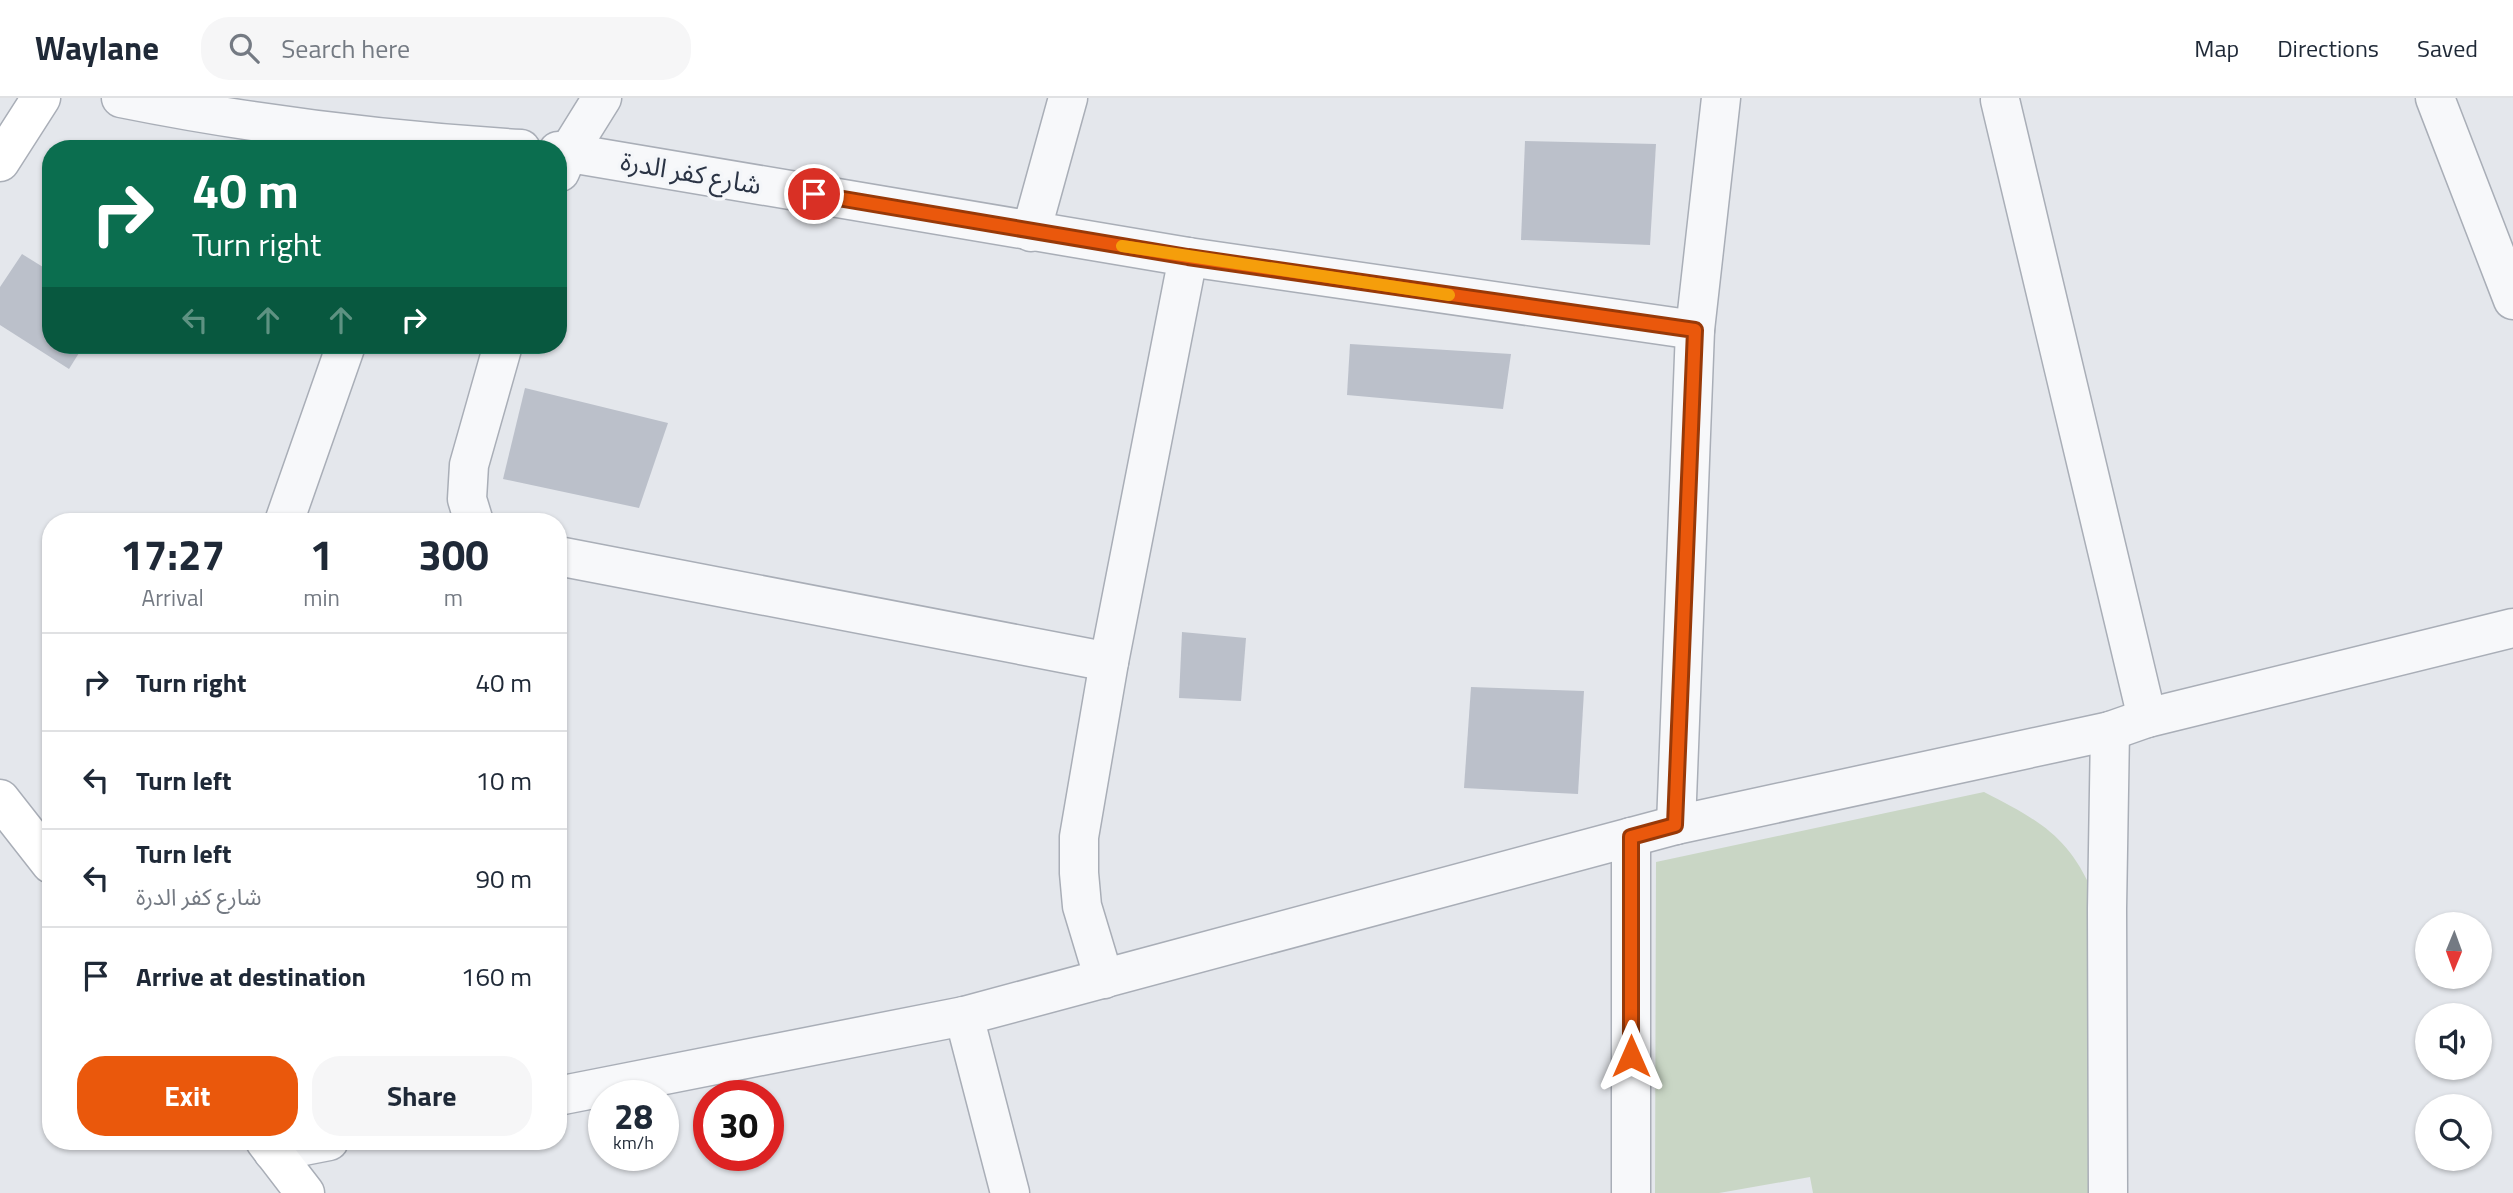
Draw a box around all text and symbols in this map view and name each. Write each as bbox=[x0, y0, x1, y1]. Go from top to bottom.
search box bbox=[201, 17, 691, 80]
text: Waylane bbox=[35, 23, 159, 73]
icon: search bbox=[225, 29, 263, 67]
text: Search here bbox=[281, 29, 410, 68]
text: Map bbox=[2194, 30, 2239, 66]
text: Directions bbox=[2277, 30, 2379, 66]
text: Saved bbox=[2417, 30, 2478, 66]
street label: شارع كفر الدرة bbox=[618, 141, 764, 204]
text: 40 m bbox=[192, 152, 299, 227]
pin bbox=[784, 164, 844, 224]
icon: right bbox=[77, 168, 168, 259]
icon: arrive bbox=[795, 175, 833, 213]
text: Turn right bbox=[192, 220, 321, 268]
icon: left bbox=[176, 301, 214, 339]
icon: ahead bbox=[249, 301, 287, 339]
icon: ahead bbox=[322, 301, 360, 339]
icon: right bbox=[395, 301, 433, 339]
text: 17:27 bbox=[120, 522, 225, 586]
text: 1 bbox=[310, 522, 333, 586]
text: 300 bbox=[418, 522, 489, 586]
text: Arrival bbox=[141, 580, 204, 615]
text: min bbox=[303, 580, 340, 615]
text: m bbox=[444, 580, 463, 615]
icon: right bbox=[77, 663, 115, 701]
text: Turn right bbox=[136, 663, 247, 702]
text: 40 m bbox=[475, 663, 532, 702]
icon: left bbox=[77, 761, 115, 799]
text: Turn left bbox=[136, 761, 231, 800]
text: 10 m bbox=[475, 761, 532, 800]
text: Turn left bbox=[136, 834, 231, 873]
icon: left bbox=[77, 859, 115, 897]
text: 90 m bbox=[475, 859, 532, 898]
text: شارع كفر الدرة bbox=[136, 879, 261, 914]
north arrow bbox=[2415, 912, 2492, 989]
map controls bbox=[2415, 912, 2492, 1171]
icon: arrive bbox=[77, 957, 115, 995]
text: Arrive at destination bbox=[136, 957, 366, 996]
text: 160 m bbox=[461, 957, 532, 996]
button: sound bbox=[2415, 1003, 2492, 1080]
position arrow bbox=[1594, 1019, 1668, 1093]
button: Exit bbox=[77, 1056, 298, 1136]
button: Share bbox=[312, 1056, 532, 1136]
speed limit sign: 30 bbox=[693, 1080, 784, 1171]
text: 28 bbox=[614, 1089, 653, 1143]
button: search bbox=[2415, 1094, 2492, 1171]
text: km/h bbox=[613, 1129, 654, 1156]

